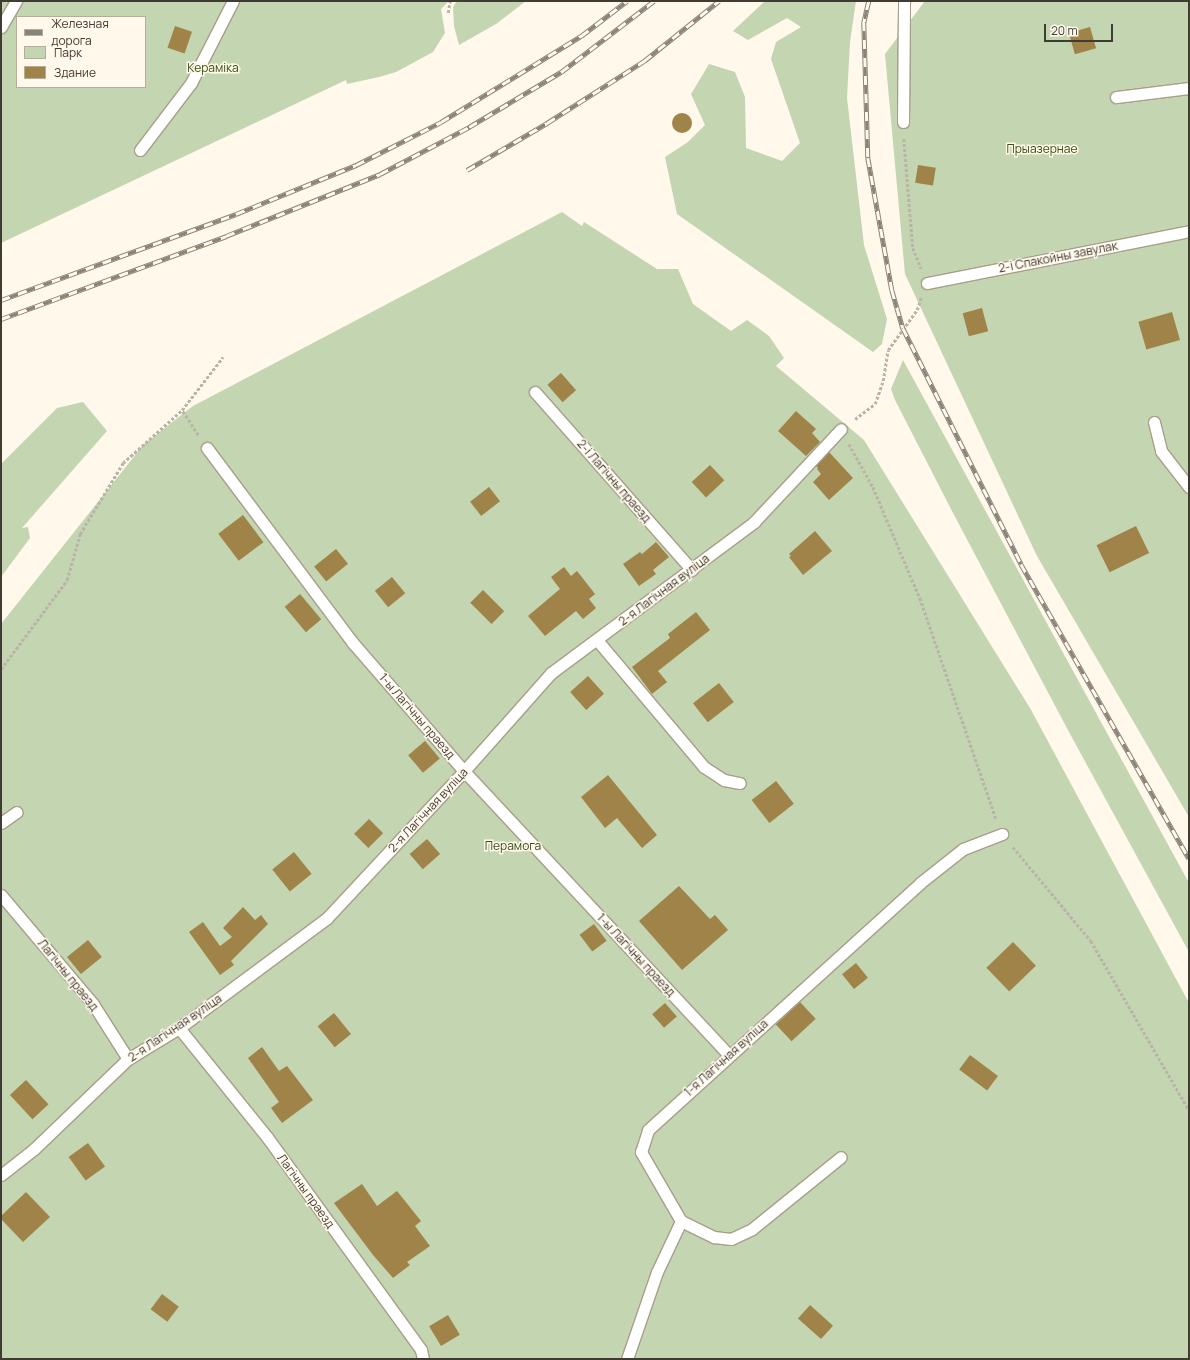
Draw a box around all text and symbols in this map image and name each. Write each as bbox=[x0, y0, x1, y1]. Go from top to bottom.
text: Железная дорога bbox=[51, 15, 109, 49]
legend bbox=[16, 16, 146, 88]
scale bar bbox=[1046, 16, 1115, 42]
text: 20 m bbox=[1051, 22, 1078, 39]
text: Парк bbox=[54, 44, 82, 61]
park label: Кераміка bbox=[187, 61, 239, 75]
text: Здание bbox=[54, 64, 96, 81]
park label: Прыазернае bbox=[1006, 142, 1078, 156]
street label: 2-і Спакойны завулак bbox=[997, 238, 1119, 276]
street label: 2-і Лагічны праезд bbox=[574, 437, 654, 525]
street label: 2-я Лагічная вуліца bbox=[616, 551, 712, 629]
street label: 1-ы Лагічны праезд bbox=[376, 670, 458, 762]
street label: 2-я Лагічная вуліца bbox=[385, 765, 471, 855]
park label: Перамога bbox=[485, 839, 541, 853]
street label: 1-ы Лагічны праезд bbox=[594, 910, 678, 1000]
street label: Лагічны праезд bbox=[35, 936, 101, 1014]
street label: 2-я Лагічная вуліца bbox=[125, 991, 225, 1065]
street label: 1-я Лагічная вуліца bbox=[681, 1017, 771, 1099]
street label: Лагічны праезд bbox=[274, 1151, 338, 1231]

